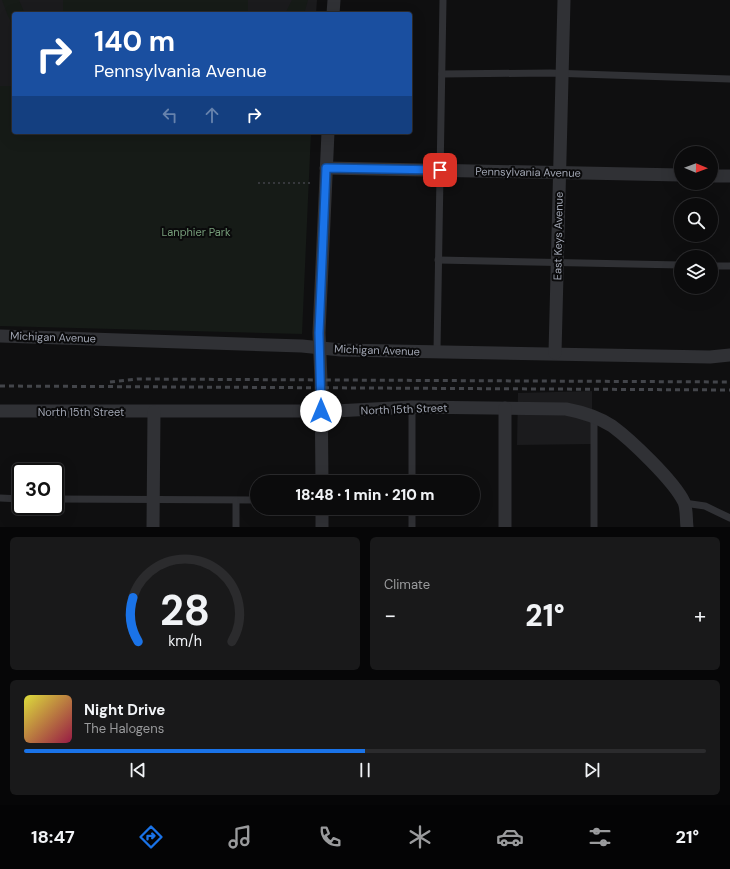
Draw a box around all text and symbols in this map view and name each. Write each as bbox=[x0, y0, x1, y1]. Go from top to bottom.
text: 140 m bbox=[94, 23, 175, 60]
icon: right bbox=[28, 28, 80, 80]
text: Pennsylvania Avenue bbox=[94, 59, 267, 83]
icon: left bbox=[159, 104, 181, 126]
icon: ahead bbox=[201, 104, 223, 126]
icon: right bbox=[243, 104, 265, 126]
north arrow bbox=[674, 146, 718, 190]
map controls bbox=[674, 146, 718, 294]
pin bbox=[423, 153, 457, 187]
icon: arrive bbox=[429, 159, 451, 181]
street label: Pennsylvania Avenue bbox=[475, 164, 581, 180]
street label: East Keys Avenue bbox=[550, 192, 566, 280]
button: search bbox=[674, 198, 718, 242]
park label: Lanphier Park bbox=[162, 225, 231, 239]
button: layers bbox=[674, 250, 718, 294]
street label: Michigan Avenue bbox=[10, 329, 96, 345]
street label: Michigan Avenue bbox=[334, 342, 420, 358]
position arrow bbox=[300, 390, 342, 432]
street label: North 15th Street bbox=[360, 400, 448, 418]
street label: North 15th Street bbox=[38, 405, 124, 419]
speed limit sign: 30 bbox=[12, 463, 64, 515]
text: 18:48 · 1 min · 210 m bbox=[295, 485, 435, 505]
text: Climate bbox=[384, 576, 430, 593]
text: 28 bbox=[160, 583, 210, 637]
text: 21° bbox=[525, 596, 565, 635]
text: − bbox=[384, 601, 396, 630]
text: + bbox=[694, 601, 706, 630]
text: km/h bbox=[168, 631, 202, 649]
text: Night Drive bbox=[84, 700, 165, 720]
text: The Halogens bbox=[84, 720, 164, 737]
icon: previous bbox=[127, 759, 149, 781]
icon: pause bbox=[354, 759, 376, 781]
icon: next bbox=[581, 759, 603, 781]
icon: directions bbox=[137, 823, 165, 851]
icon: music bbox=[226, 823, 254, 851]
icon: phone bbox=[316, 823, 344, 851]
icon: climate bbox=[406, 823, 434, 851]
icon: car bbox=[496, 823, 524, 851]
icon: filters bbox=[586, 823, 614, 851]
text: 18:47 bbox=[31, 825, 75, 849]
text: 21° bbox=[676, 825, 699, 849]

